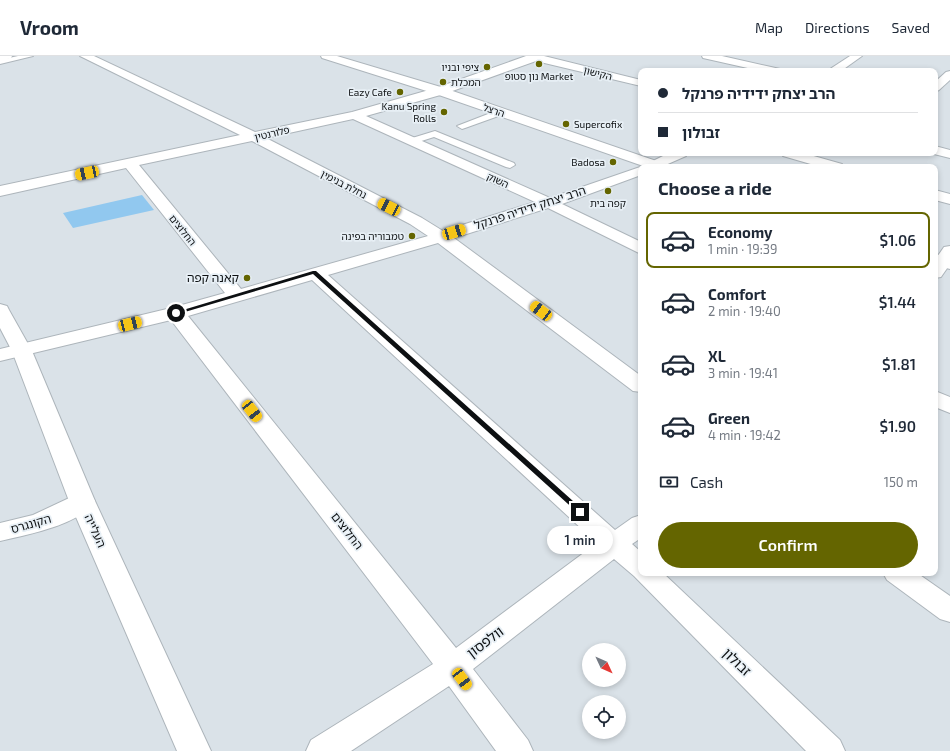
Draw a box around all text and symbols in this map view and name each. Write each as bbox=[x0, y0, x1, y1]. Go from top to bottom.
text: Vroom bbox=[20, 16, 79, 39]
text: Map bbox=[755, 19, 783, 36]
text: Directions bbox=[805, 19, 870, 36]
text: Saved bbox=[892, 19, 930, 36]
marker: נון סטופ Market bbox=[534, 59, 544, 69]
place label: ציפי ובניו bbox=[441, 61, 479, 73]
marker: ציפי ובניו bbox=[482, 62, 492, 72]
street label: הקישון bbox=[582, 64, 614, 82]
place label: נון סטופ Market bbox=[505, 70, 573, 82]
place label: המכלת bbox=[451, 76, 481, 88]
marker: המכלת bbox=[438, 77, 448, 87]
text: הרב יצחק ידידיה פרנקל bbox=[682, 84, 835, 102]
place label: Eazy Cafe bbox=[348, 86, 392, 98]
marker: Eazy Cafe bbox=[395, 87, 405, 97]
place label: Kanu Spring Rolls bbox=[382, 100, 436, 124]
street label: הרצל bbox=[482, 101, 506, 119]
marker: Kanu Spring Rolls bbox=[439, 107, 449, 117]
place label: Supercofix bbox=[574, 118, 623, 130]
marker: Supercofix bbox=[561, 119, 571, 129]
street label: פלורנטין bbox=[253, 123, 291, 143]
text: זבולון bbox=[682, 123, 720, 141]
place label: Badosa bbox=[571, 156, 605, 168]
marker: Badosa bbox=[608, 157, 618, 167]
car bbox=[74, 165, 100, 181]
street label: נחלת בנימין bbox=[319, 167, 369, 201]
street label: השוק bbox=[485, 170, 511, 190]
text: Choose a ride bbox=[658, 177, 772, 199]
street label: הרב יצחק ידידיה פרנקל bbox=[472, 182, 587, 232]
marker: קפה בית bbox=[603, 186, 613, 196]
car bbox=[376, 196, 402, 218]
place label: קפה בית bbox=[590, 197, 626, 209]
street label: החלוצים bbox=[167, 212, 199, 248]
icon: car bbox=[660, 222, 696, 258]
car bbox=[441, 223, 467, 241]
text: Economy bbox=[708, 223, 773, 241]
place label: טמבוריה בפינה bbox=[342, 230, 404, 242]
marker: טמבוריה בפינה bbox=[407, 231, 417, 241]
text: $1.06 bbox=[880, 231, 916, 249]
text: 1 min · 19:39 bbox=[708, 241, 777, 257]
place label: קאנה קפה bbox=[187, 270, 239, 284]
marker: קאנה קפה bbox=[242, 273, 252, 283]
icon: car bbox=[660, 284, 696, 320]
text: Comfort bbox=[708, 285, 766, 303]
text: $1.44 bbox=[879, 293, 916, 311]
car bbox=[528, 299, 554, 323]
text: 2 min · 19:40 bbox=[708, 303, 781, 319]
route start bbox=[167, 304, 185, 322]
car bbox=[117, 315, 143, 333]
icon: car bbox=[660, 346, 696, 382]
text: XL bbox=[708, 347, 726, 365]
text: $1.81 bbox=[882, 355, 916, 373]
text: 3 min · 19:41 bbox=[708, 365, 778, 381]
car bbox=[240, 398, 264, 424]
icon: car bbox=[660, 408, 696, 444]
text: Green bbox=[708, 409, 750, 427]
text: $1.90 bbox=[880, 417, 916, 435]
text: 4 min · 19:42 bbox=[708, 427, 781, 443]
icon: cash bbox=[658, 471, 680, 493]
text: Cash bbox=[690, 473, 723, 491]
text: 150 m bbox=[884, 474, 918, 490]
route end bbox=[571, 503, 589, 521]
street label: החלוצים bbox=[329, 509, 367, 552]
street label: הקונגרס bbox=[9, 511, 53, 535]
street label: העלייה bbox=[82, 512, 109, 550]
button: Confirm bbox=[658, 522, 918, 568]
callout: 1 min bbox=[547, 526, 613, 554]
text: 1 min bbox=[565, 532, 595, 548]
street label: וולפסון bbox=[463, 622, 506, 661]
north arrow bbox=[582, 643, 626, 687]
map controls bbox=[582, 643, 626, 739]
street label: זבולון bbox=[720, 644, 755, 679]
car bbox=[450, 666, 474, 692]
button: locate bbox=[582, 695, 626, 739]

